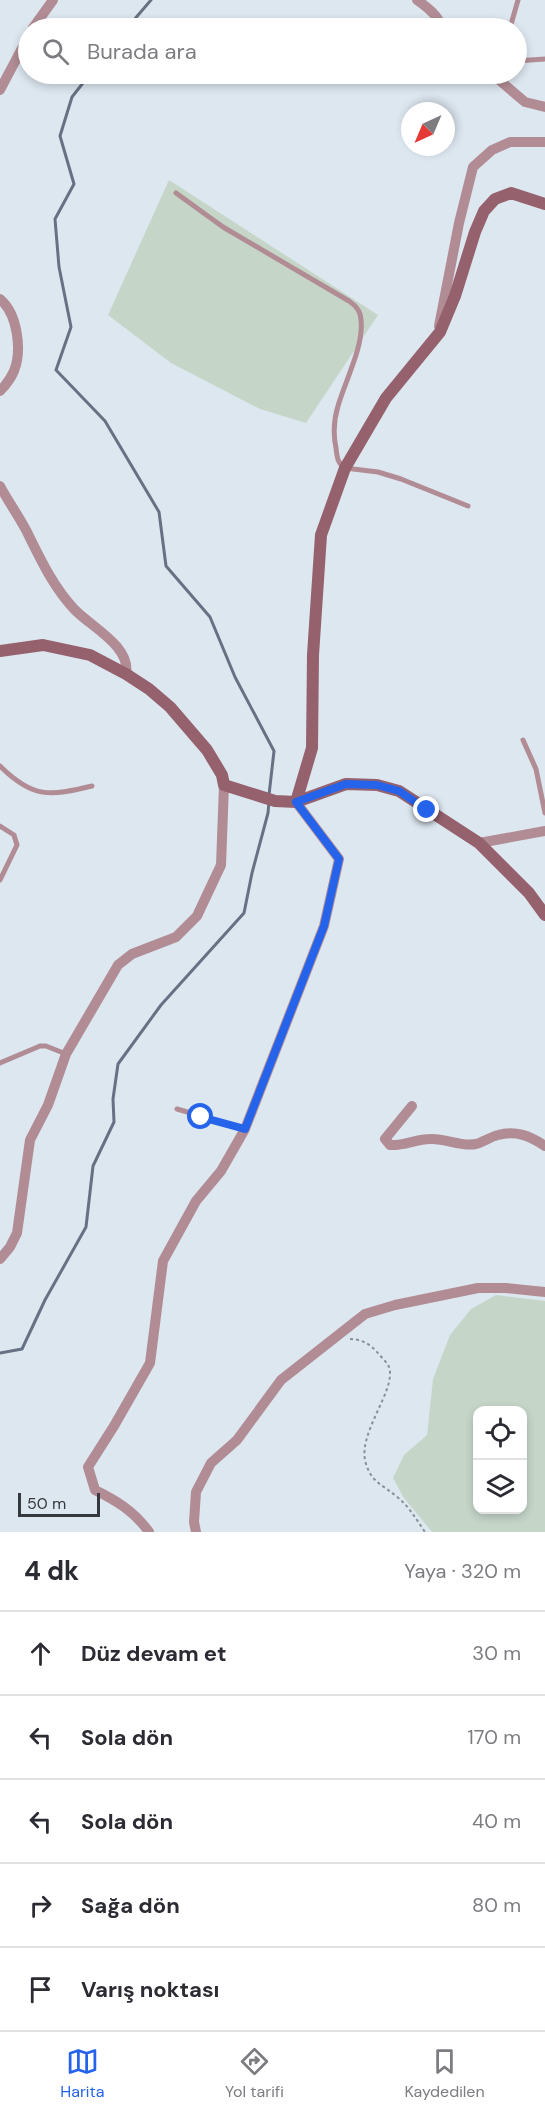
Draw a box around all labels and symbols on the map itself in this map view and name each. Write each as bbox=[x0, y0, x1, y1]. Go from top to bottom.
north arrow bbox=[401, 102, 455, 156]
route end bbox=[413, 796, 439, 822]
route start bbox=[187, 1103, 213, 1129]
scale bar bbox=[18, 1490, 100, 1518]

